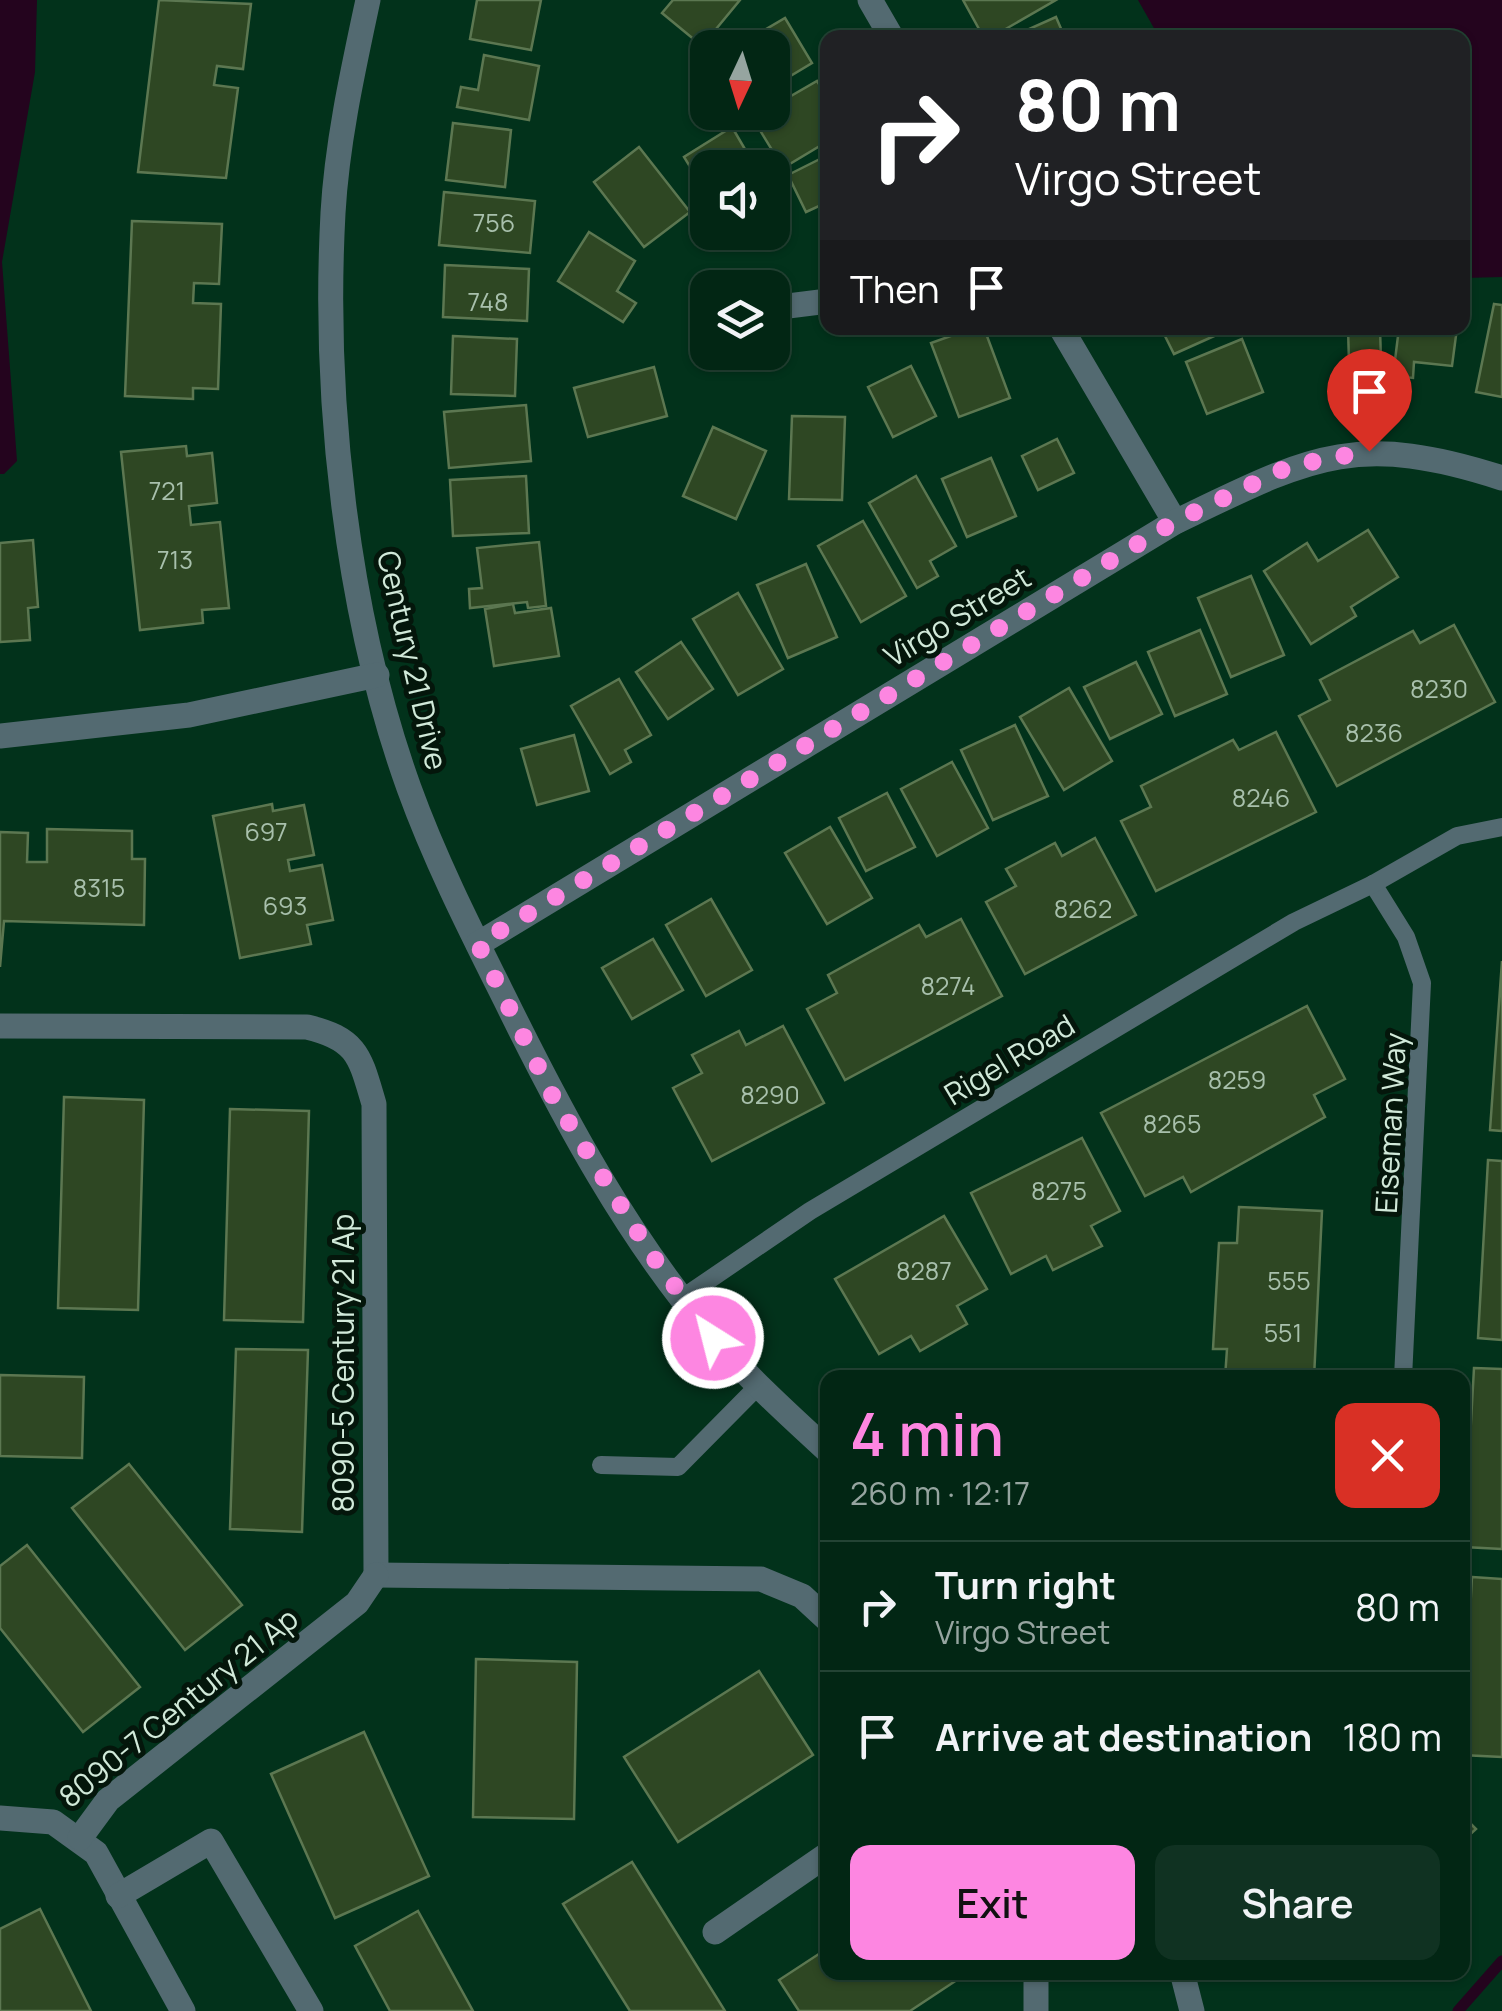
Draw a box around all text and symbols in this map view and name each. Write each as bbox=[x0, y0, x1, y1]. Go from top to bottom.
north arrow bbox=[690, 30, 790, 130]
map controls bbox=[690, 30, 790, 370]
text: 80 m bbox=[1015, 56, 1181, 152]
icon: right bbox=[850, 70, 980, 200]
text: Virgo Street bbox=[1015, 147, 1262, 209]
button: sound bbox=[690, 150, 790, 250]
house number: 756 bbox=[473, 205, 515, 240]
icon: arrive bbox=[959, 260, 1014, 315]
text: Then bbox=[850, 262, 939, 314]
button: layers bbox=[690, 270, 790, 370]
house number: 748 bbox=[468, 284, 508, 319]
pin bbox=[1327, 349, 1412, 452]
icon: arrive bbox=[1342, 364, 1397, 419]
house number: 721 bbox=[149, 473, 185, 508]
house number: 713 bbox=[157, 542, 193, 577]
street label: Century 21 Drive bbox=[368, 546, 458, 774]
street label: Virgo Street bbox=[876, 556, 1038, 676]
house number: 8230 bbox=[1410, 671, 1468, 706]
house number: 8236 bbox=[1345, 715, 1403, 750]
house number: 8246 bbox=[1232, 780, 1290, 815]
house number: 697 bbox=[245, 814, 288, 849]
house number: 8315 bbox=[73, 870, 125, 905]
house number: 693 bbox=[263, 888, 307, 923]
house number: 8262 bbox=[1054, 891, 1112, 926]
house number: 8274 bbox=[920, 968, 976, 1003]
street label: Rigel Road bbox=[936, 1004, 1082, 1114]
street label: Eiseman Way bbox=[1365, 1031, 1415, 1215]
house number: 8259 bbox=[1208, 1062, 1266, 1097]
house number: 8290 bbox=[740, 1077, 800, 1112]
house number: 8265 bbox=[1143, 1106, 1201, 1141]
house number: 8275 bbox=[1031, 1173, 1087, 1208]
street label: 8090-5 Century 21 Ap bbox=[322, 1214, 363, 1512]
house number: 8287 bbox=[896, 1253, 952, 1288]
house number: 555 bbox=[1267, 1263, 1311, 1298]
position arrow bbox=[661, 1286, 765, 1390]
house number: 551 bbox=[1264, 1315, 1302, 1350]
text: 4 min bbox=[850, 1392, 1004, 1474]
button: close bbox=[1335, 1403, 1440, 1508]
text: 260 m · 12:17 bbox=[850, 1471, 1030, 1515]
text: Turn right bbox=[935, 1558, 1116, 1610]
icon: right bbox=[850, 1579, 905, 1634]
text: 80 m bbox=[1355, 1580, 1440, 1632]
street label: 8090-7 Century 21 Ap bbox=[50, 1598, 306, 1816]
text: Virgo Street bbox=[935, 1610, 1110, 1654]
icon: arrive bbox=[850, 1709, 905, 1764]
text: Arrive at destination bbox=[935, 1710, 1312, 1762]
text: 180 m bbox=[1342, 1710, 1442, 1762]
button: Exit bbox=[850, 1845, 1135, 1960]
button: Share bbox=[1155, 1845, 1440, 1960]

